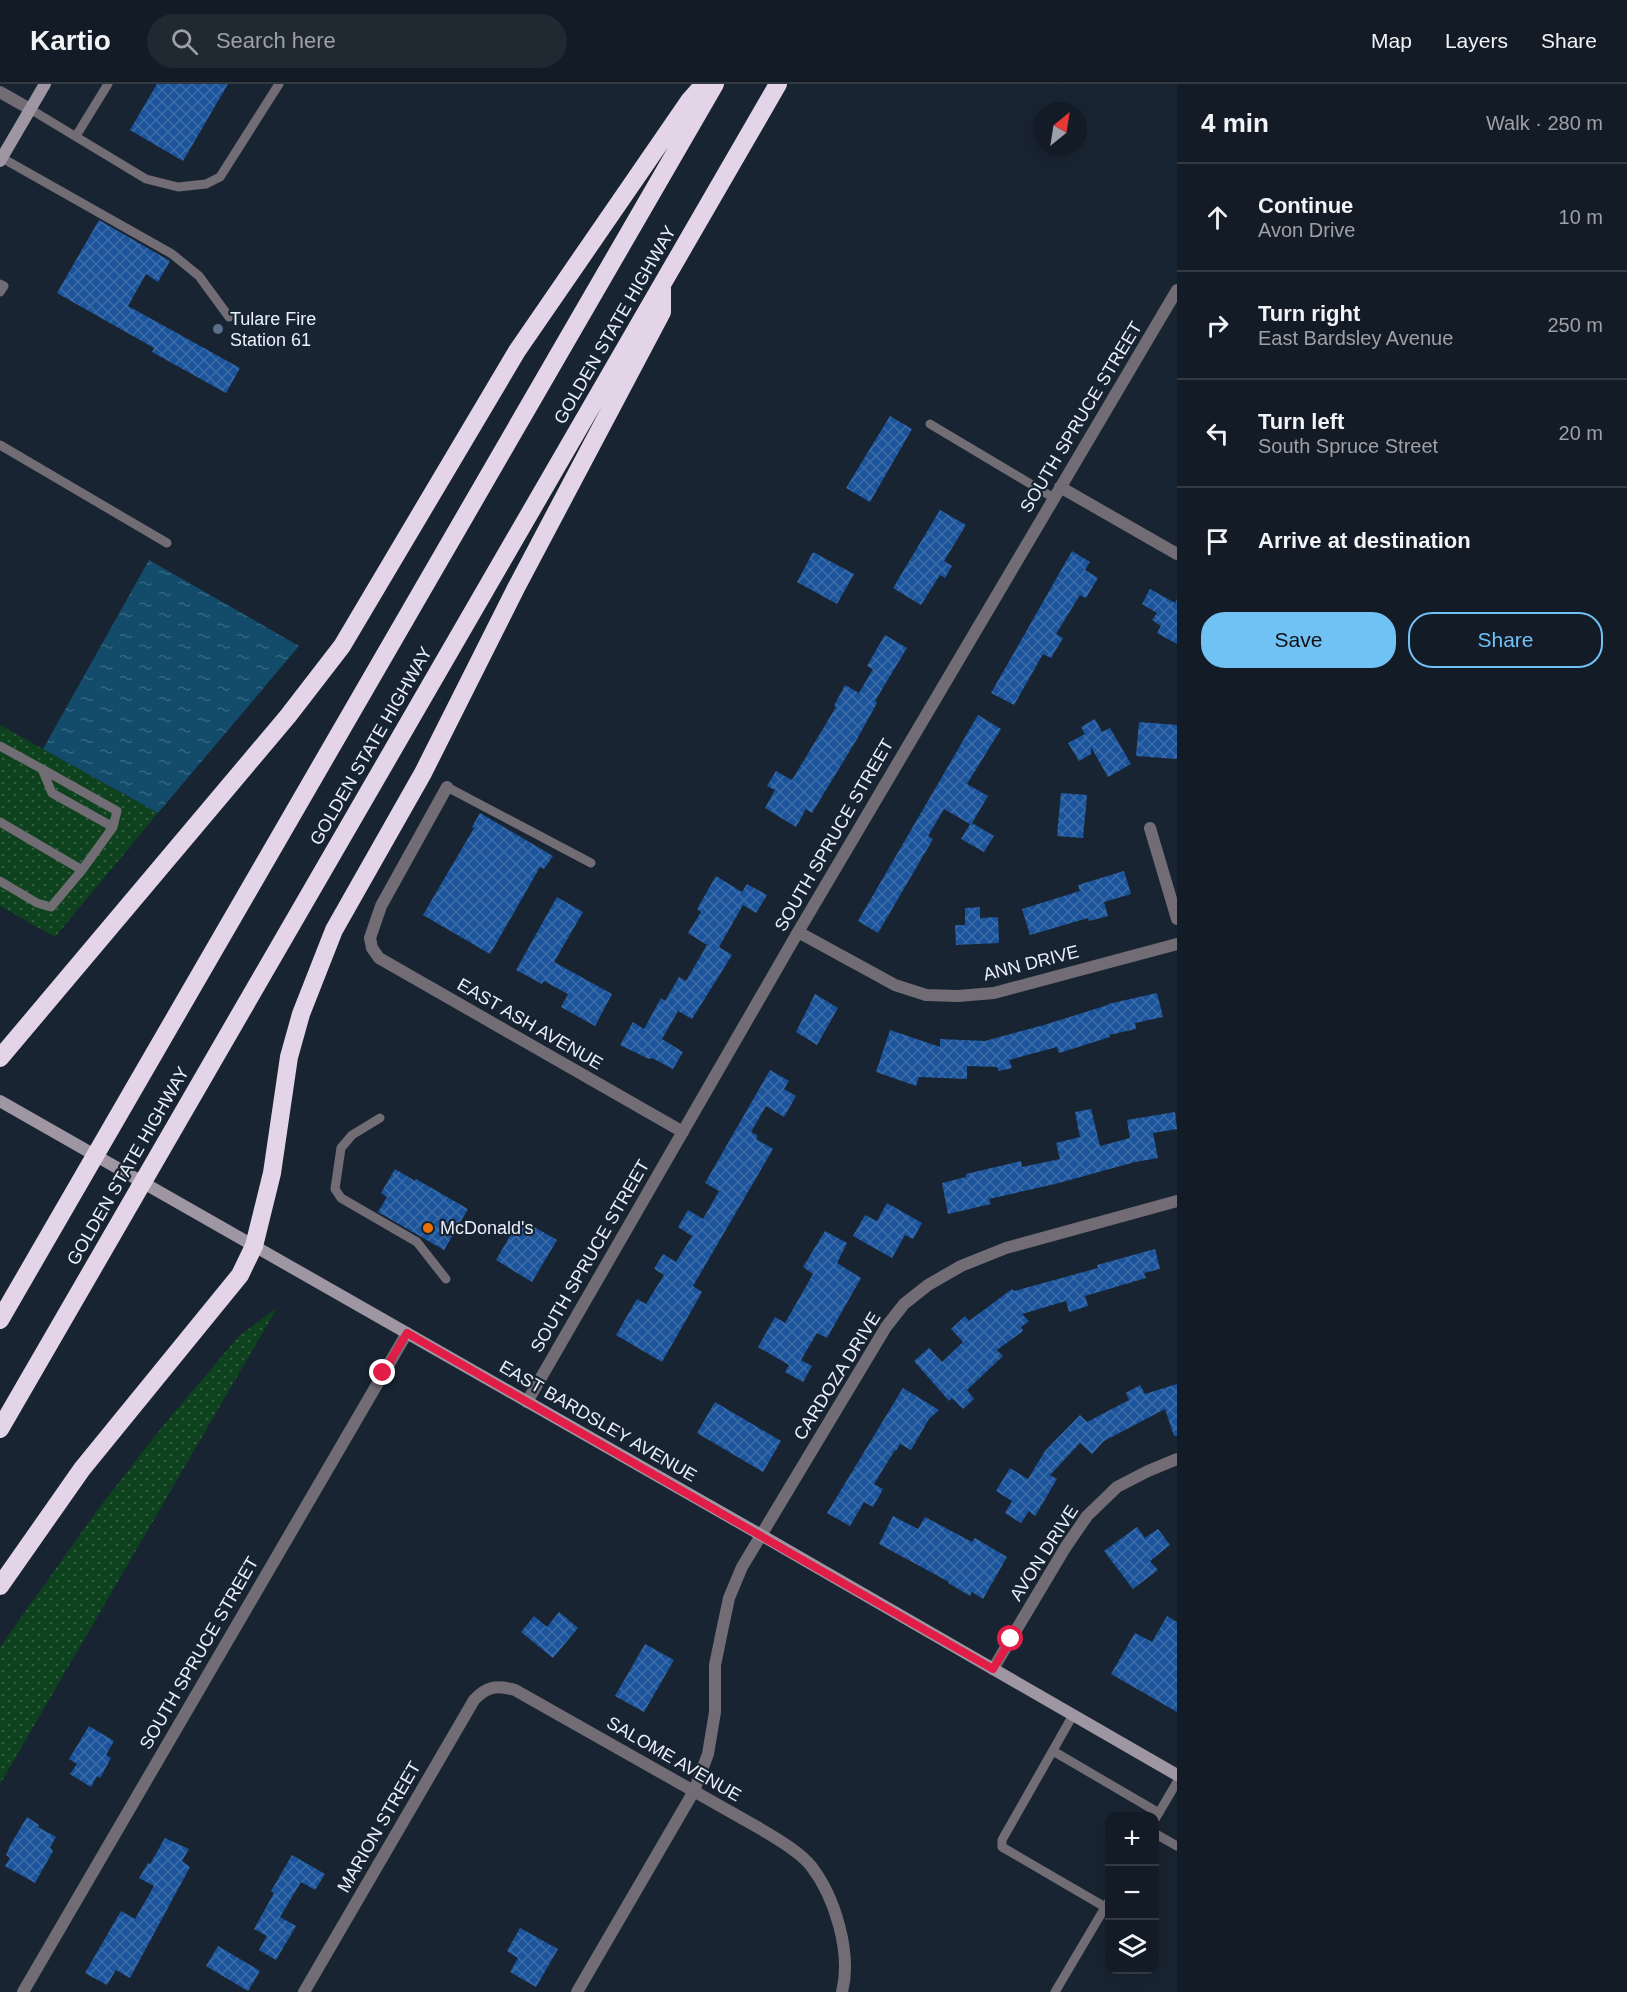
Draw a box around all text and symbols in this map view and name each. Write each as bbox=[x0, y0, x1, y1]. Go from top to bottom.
search box bbox=[147, 14, 567, 68]
text: Kartio bbox=[30, 25, 111, 56]
icon: search bbox=[168, 25, 201, 58]
text: Search here bbox=[216, 28, 336, 53]
text: Map bbox=[1371, 29, 1412, 52]
text: Layers bbox=[1445, 29, 1508, 52]
text: Share bbox=[1541, 29, 1597, 52]
north arrow bbox=[1033, 102, 1087, 156]
text: 4 min bbox=[1201, 108, 1269, 138]
text: Walk · 280 m bbox=[1486, 112, 1603, 134]
text: Continue bbox=[1258, 193, 1353, 218]
icon: ahead bbox=[1201, 201, 1234, 234]
text: 10 m bbox=[1559, 206, 1603, 228]
text: Avon Drive bbox=[1258, 219, 1355, 241]
street label: GOLDEN STATE HIGHWAY bbox=[550, 222, 680, 428]
text: Turn right bbox=[1258, 301, 1360, 326]
place label: Tulare Fire Station 61 bbox=[230, 309, 316, 350]
icon: right bbox=[1201, 309, 1234, 342]
text: 250 m bbox=[1547, 314, 1603, 336]
street label: SOUTH SPRUCE STREET bbox=[1016, 318, 1146, 516]
marker: Tulare Fire Station 61 bbox=[211, 322, 225, 336]
text: East Bardsley Avenue bbox=[1258, 327, 1453, 349]
text: Turn left bbox=[1258, 409, 1344, 434]
icon: left bbox=[1201, 417, 1234, 450]
text: 20 m bbox=[1559, 422, 1603, 444]
text: South Spruce Street bbox=[1258, 435, 1438, 457]
icon: arrive bbox=[1201, 525, 1234, 558]
text: Arrive at destination bbox=[1258, 528, 1471, 553]
button: Save bbox=[1201, 612, 1396, 668]
button: Share bbox=[1408, 612, 1603, 668]
street label: GOLDEN STATE HIGHWAY bbox=[306, 643, 436, 849]
street label: SOUTH SPRUCE STREET bbox=[771, 735, 897, 935]
street label: ANN DRIVE bbox=[981, 941, 1081, 985]
street label: EAST ASH AVENUE bbox=[454, 974, 606, 1074]
street label: GOLDEN STATE HIGHWAY bbox=[63, 1063, 193, 1269]
street label: SOUTH SPRUCE STREET bbox=[527, 1156, 653, 1356]
place label: McDonald's bbox=[440, 1218, 533, 1238]
marker: McDonald's bbox=[421, 1221, 435, 1235]
street label: CARDOZA DRIVE bbox=[790, 1308, 884, 1444]
street label: EAST BARDSLEY AVENUE bbox=[496, 1356, 700, 1486]
route end bbox=[369, 1359, 395, 1385]
street label: AVON DRIVE bbox=[1006, 1502, 1082, 1604]
street label: SOUTH SPRUCE STREET bbox=[136, 1553, 262, 1753]
route start bbox=[997, 1625, 1023, 1651]
street label: SALOME AVENUE bbox=[603, 1712, 745, 1806]
street label: MARION STREET bbox=[333, 1758, 425, 1896]
map controls bbox=[1105, 1812, 1159, 1974]
button: + bbox=[1105, 1812, 1159, 1866]
button: − bbox=[1105, 1866, 1159, 1920]
button: layers bbox=[1105, 1920, 1159, 1974]

